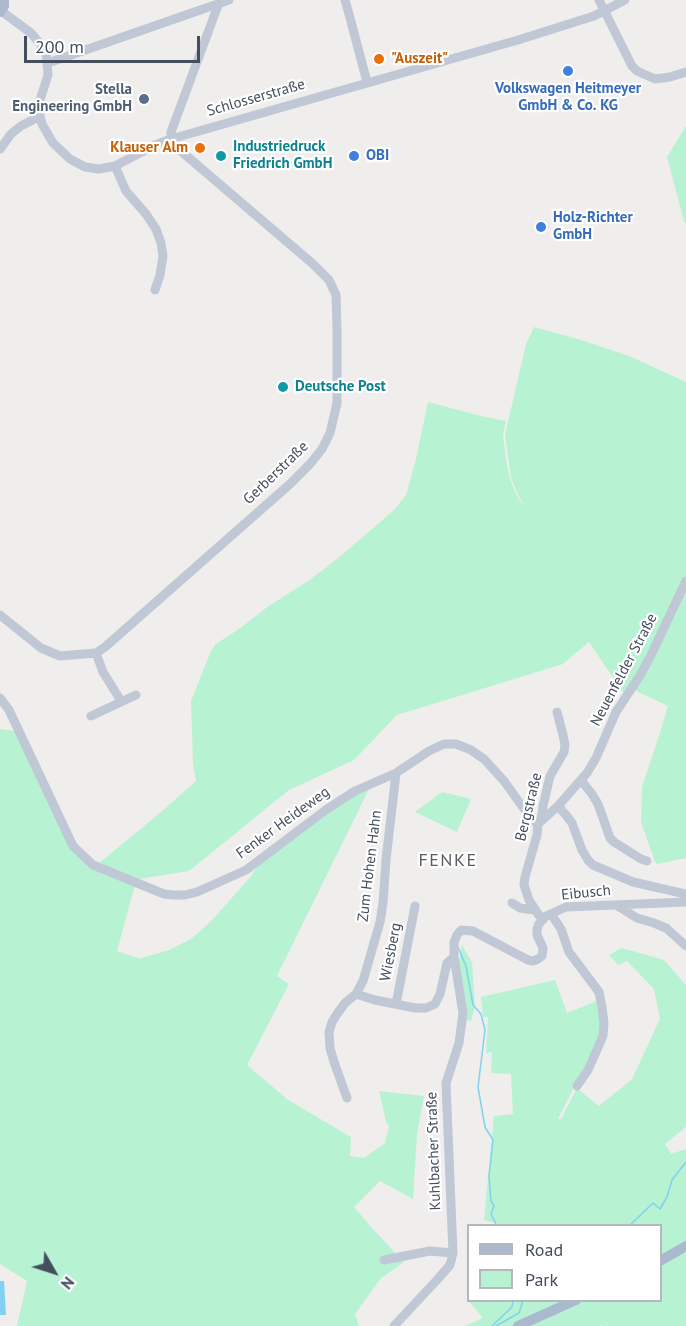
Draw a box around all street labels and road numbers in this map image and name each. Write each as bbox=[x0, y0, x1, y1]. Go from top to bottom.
street label: Schlosserstraße bbox=[205, 75, 307, 121]
street label: Gerberstraße bbox=[240, 438, 312, 508]
street label: Neuenfelder Straße bbox=[587, 611, 661, 729]
street label: Bergstraße bbox=[512, 771, 546, 843]
street label: Fenker Heideweg bbox=[233, 783, 333, 863]
street label: Zum Hohen Hahn bbox=[354, 809, 386, 923]
street label: Eibusch bbox=[560, 881, 612, 905]
street label: Wiesberg bbox=[377, 921, 405, 983]
street label: Kuhlbacher Straße bbox=[423, 1091, 445, 1211]

